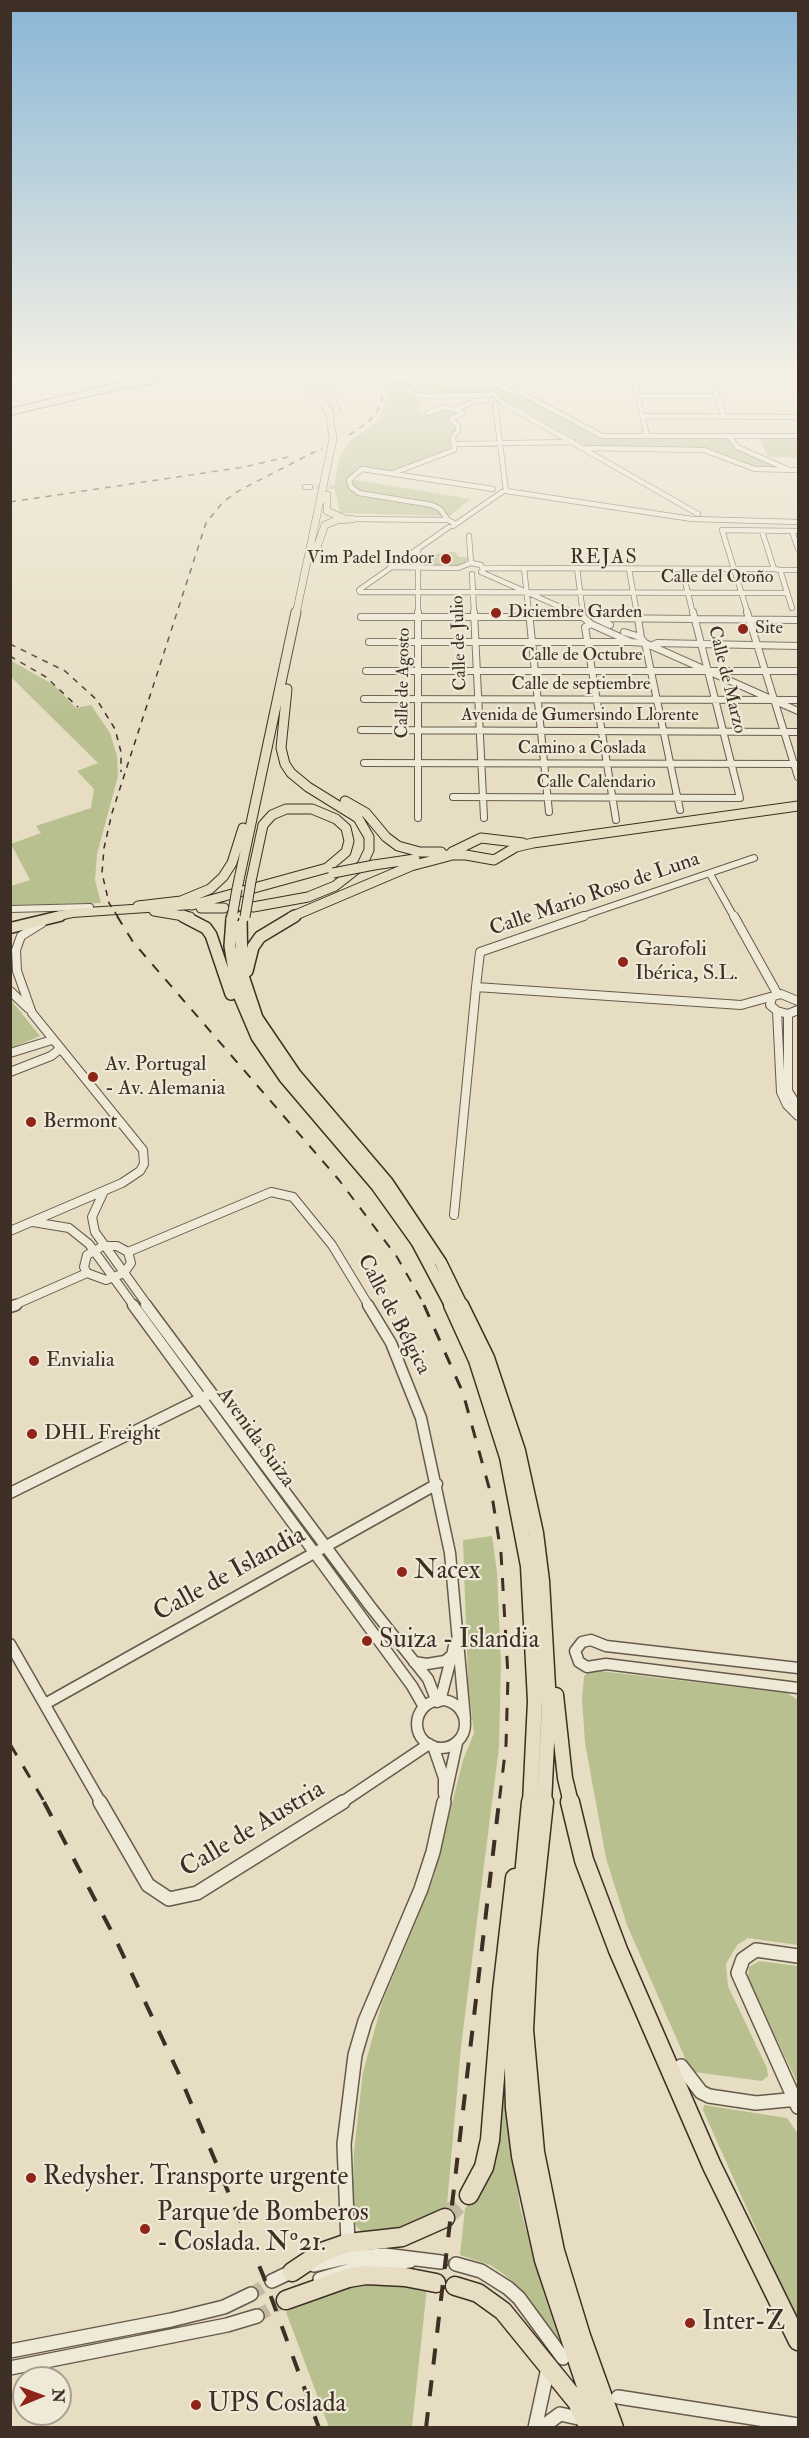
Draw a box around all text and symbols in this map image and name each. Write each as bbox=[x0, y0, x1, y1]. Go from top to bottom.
district label: REJAS bbox=[570, 547, 638, 571]
place label: Vim Padel Indoor bbox=[307, 548, 434, 570]
marker: Vim Padel Indoor bbox=[439, 552, 453, 566]
street label: Calle del Otoño bbox=[661, 567, 773, 589]
street label: Calle de Julio bbox=[448, 595, 472, 691]
place label: Diciembre Garden bbox=[508, 602, 642, 624]
marker: Diciembre Garden bbox=[489, 606, 503, 620]
place label: Site bbox=[755, 618, 783, 640]
marker: Site bbox=[736, 622, 750, 636]
street label: Calle de Marzo bbox=[702, 624, 750, 736]
street label: Calle de Agosto bbox=[392, 627, 416, 739]
street label: Calle de Octubre bbox=[521, 645, 643, 667]
street label: Calle de septiembre bbox=[512, 674, 650, 696]
street label: Avenida de Gumersindo Llorente bbox=[461, 705, 699, 727]
street label: Camino a Coslada bbox=[518, 738, 646, 760]
street label: Calle Calendario bbox=[536, 772, 656, 794]
street label: Calle Mario Roso de Luna bbox=[487, 847, 703, 943]
place label: Garofoli Ibérica, S.L. bbox=[635, 937, 738, 987]
marker: Garofoli Ibérica, S.L. bbox=[616, 955, 630, 969]
place label: Av. Portugal - Av. Alemania bbox=[105, 1052, 225, 1102]
marker: Av. Portugal - Av. Alemania bbox=[86, 1070, 100, 1084]
place label: Bermont bbox=[43, 1109, 117, 1135]
marker: Bermont bbox=[24, 1115, 38, 1129]
street label: Calle de Bélgica bbox=[351, 1251, 435, 1379]
place label: Envialia bbox=[46, 1348, 115, 1374]
marker: Envialia bbox=[27, 1354, 41, 1368]
street label: Avenida Suiza bbox=[210, 1383, 300, 1493]
place label: DHL Freight bbox=[44, 1421, 161, 1447]
marker: DHL Freight bbox=[25, 1427, 39, 1441]
street label: Calle de Islandia bbox=[149, 1520, 311, 1630]
place label: Nacex bbox=[414, 1556, 480, 1588]
marker: Nacex bbox=[395, 1565, 409, 1579]
place label: Suiza - Islandia bbox=[379, 1625, 539, 1657]
marker: Suiza - Islandia bbox=[360, 1634, 374, 1648]
street label: Calle de Austria bbox=[175, 1775, 331, 1885]
place label: Redysher. Transporte urgente bbox=[43, 2162, 348, 2194]
marker: Redysher. Transporte urgente bbox=[24, 2171, 38, 2185]
place label: Parque de Bomberos - Coslada. Nº21. bbox=[157, 2198, 369, 2260]
marker: Parque de Bomberos - Coslada. Nº21. bbox=[138, 2222, 152, 2236]
place label: Inter-Z bbox=[702, 2307, 785, 2339]
marker: Inter-Z bbox=[683, 2316, 697, 2330]
north arrow bbox=[12, 2366, 72, 2426]
text: N bbox=[48, 2388, 68, 2403]
place label: UPS Coslada bbox=[208, 2389, 346, 2421]
marker: UPS Coslada bbox=[189, 2398, 203, 2412]

